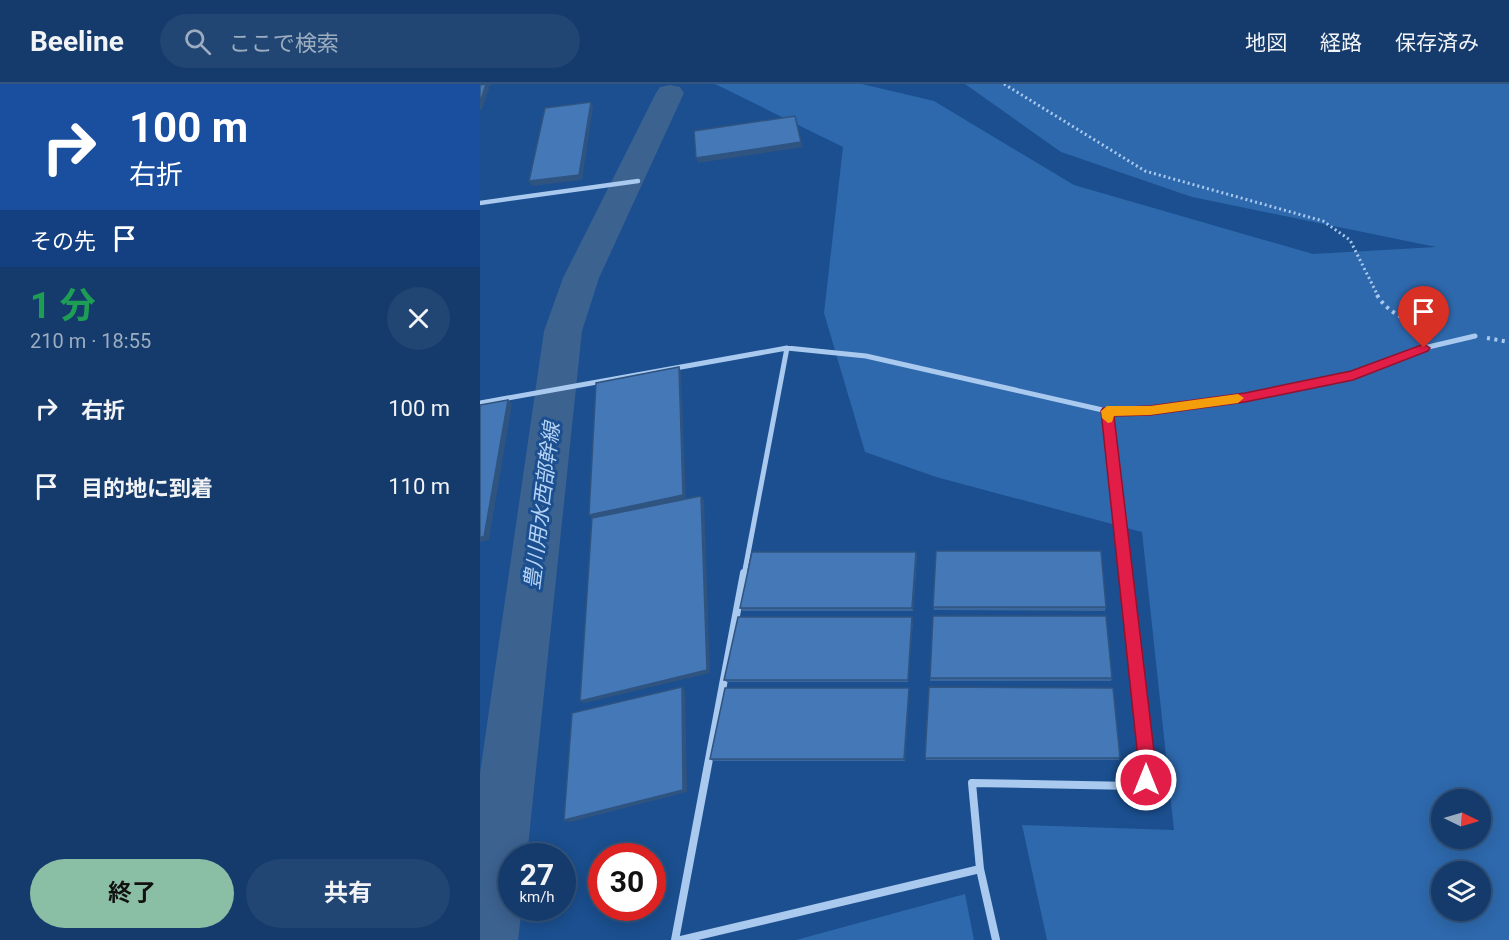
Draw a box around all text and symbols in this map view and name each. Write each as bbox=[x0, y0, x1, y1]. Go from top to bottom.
search box bbox=[160, 14, 580, 68]
text: Beeline bbox=[30, 25, 124, 58]
icon: search bbox=[181, 25, 214, 58]
text: ここで検索 bbox=[229, 31, 339, 56]
text: 地図 bbox=[1245, 31, 1287, 55]
text: 経路 bbox=[1320, 31, 1362, 55]
text: 保存済み bbox=[1395, 31, 1479, 55]
text: 100 m bbox=[129, 103, 248, 152]
icon: right bbox=[30, 108, 108, 186]
text: 右折 bbox=[129, 159, 183, 191]
icon: arrive bbox=[108, 222, 141, 255]
text: その先 bbox=[30, 229, 96, 254]
text: 1 分 bbox=[30, 285, 96, 327]
pin bbox=[1398, 286, 1449, 348]
button: close bbox=[387, 287, 450, 350]
icon: arrive bbox=[1407, 295, 1440, 328]
text: 210 m · 18:55 bbox=[30, 329, 151, 353]
icon: right bbox=[30, 392, 63, 425]
text: 100 m bbox=[388, 396, 450, 421]
text: 右折 bbox=[81, 398, 125, 423]
water label: 豊川用水西部幹線 bbox=[520, 418, 565, 591]
icon: arrive bbox=[30, 470, 63, 503]
text: 110 m bbox=[388, 474, 450, 499]
text: 目的地に到着 bbox=[81, 476, 213, 501]
position arrow bbox=[1114, 748, 1178, 812]
north arrow bbox=[1431, 789, 1491, 849]
map controls bbox=[1431, 789, 1491, 921]
speed limit sign: 30 bbox=[588, 843, 666, 921]
text: 27 bbox=[520, 857, 554, 892]
button: 終了 bbox=[30, 859, 234, 928]
button: 共有 bbox=[246, 859, 450, 928]
button: layers bbox=[1431, 861, 1491, 921]
text: km/h bbox=[519, 888, 555, 906]

